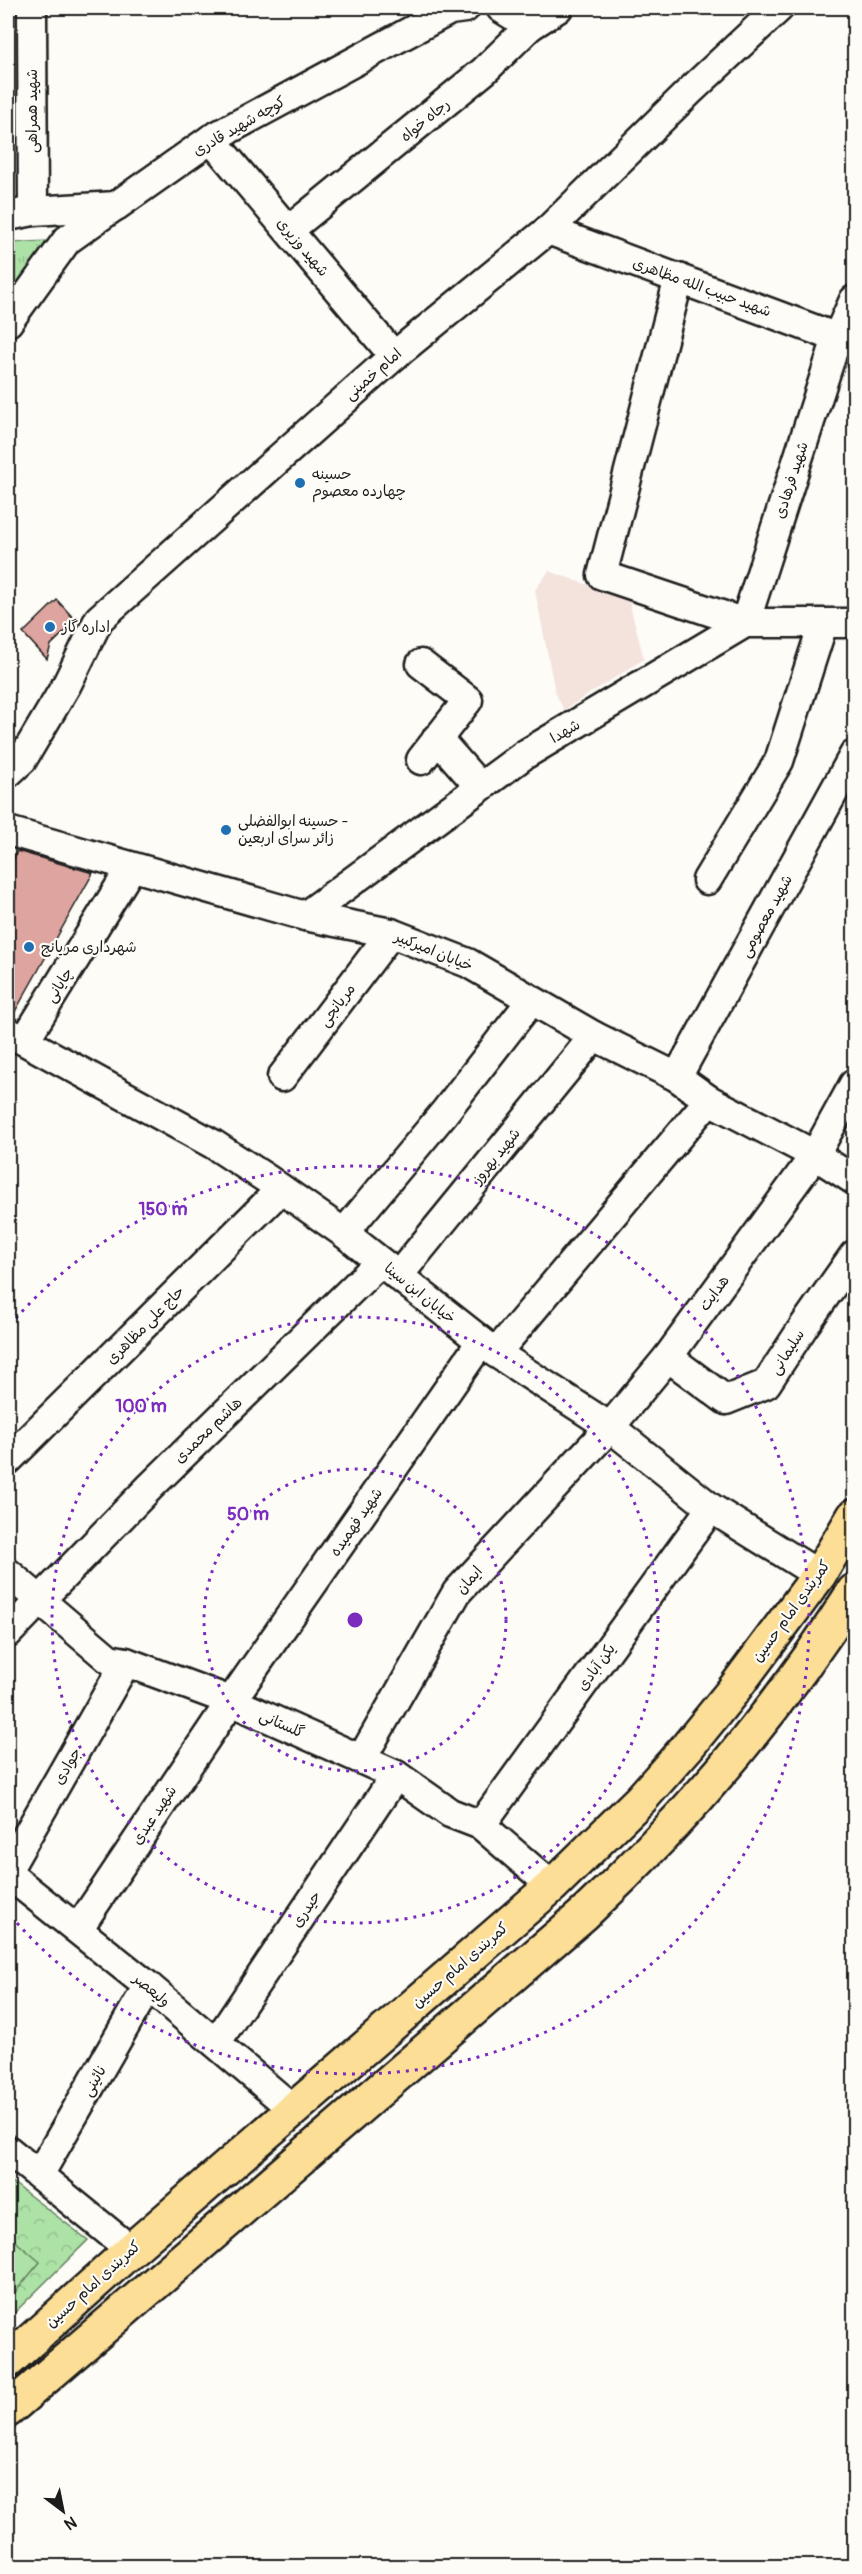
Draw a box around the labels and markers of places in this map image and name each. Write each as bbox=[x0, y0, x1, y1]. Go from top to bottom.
place label: حسینه چهارده معصوم bbox=[312, 465, 406, 503]
marker: حسینه چهارده معصوم bbox=[293, 476, 307, 490]
place label: اداره گاز bbox=[61, 618, 110, 637]
marker: اداره گاز bbox=[43, 620, 57, 634]
place label: حسینه ابوالفضلی - زائر سرای اربعین bbox=[238, 812, 348, 848]
marker: حسینه ابوالفضلی - زائر سرای اربعین bbox=[219, 823, 233, 837]
place label: شهرداری مریانج bbox=[41, 938, 137, 957]
marker: شهرداری مریانج bbox=[22, 940, 36, 954]
centre of rings bbox=[345, 1610, 365, 1630]

